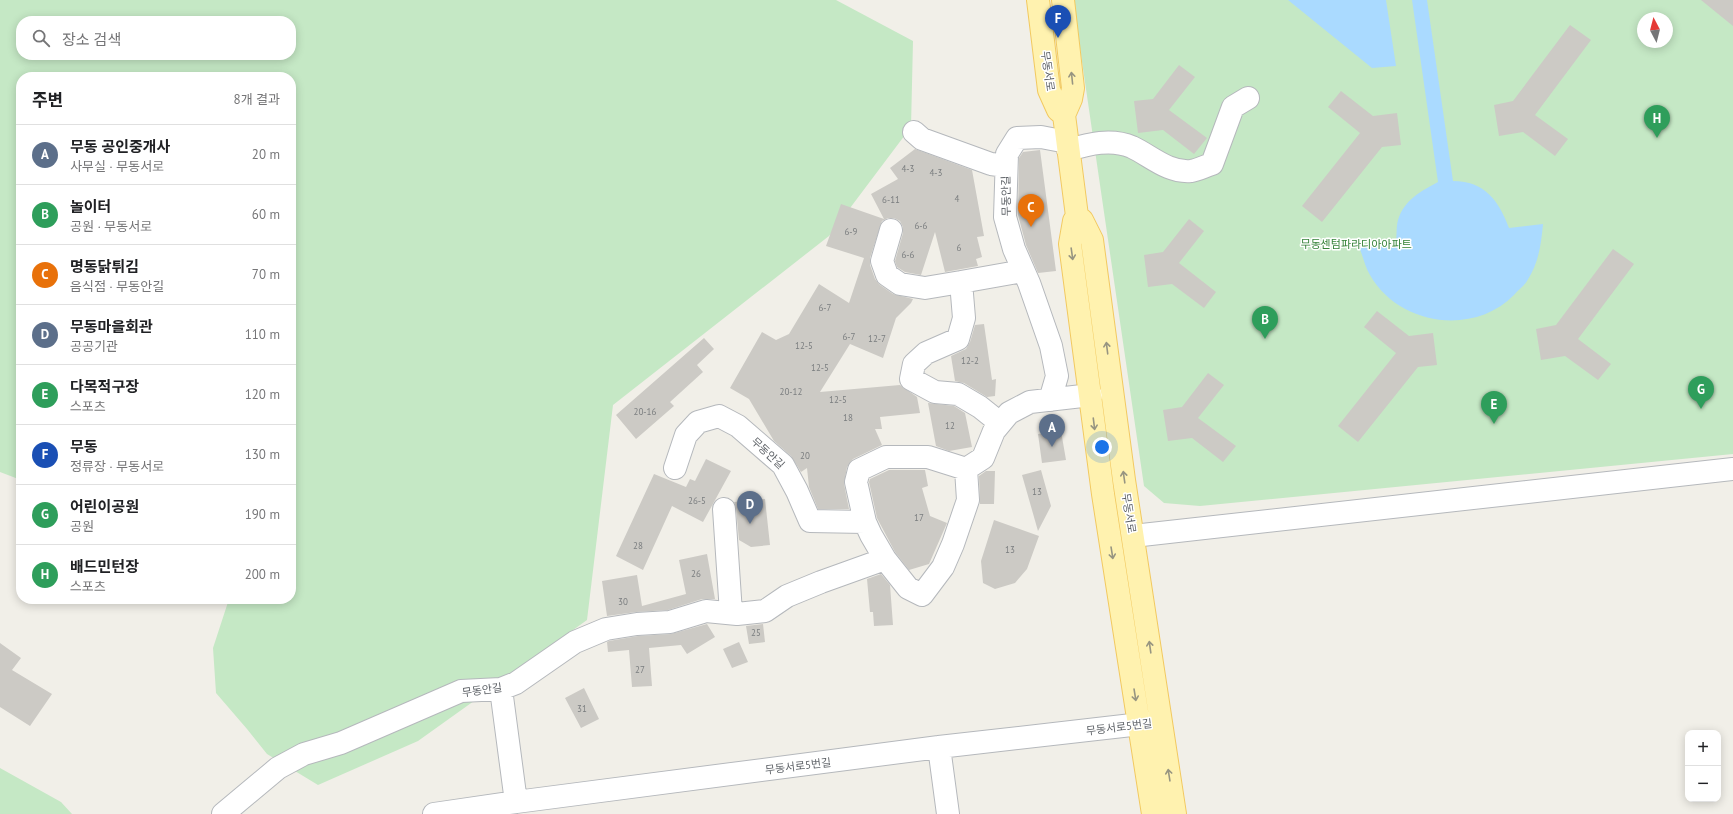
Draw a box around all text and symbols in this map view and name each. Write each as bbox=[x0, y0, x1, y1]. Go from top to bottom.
pin: F bbox=[1045, 5, 1071, 38]
north arrow bbox=[1637, 12, 1673, 48]
search box bbox=[16, 16, 296, 60]
icon: search bbox=[30, 27, 52, 49]
text: 장소 검색 bbox=[62, 30, 121, 49]
street label: 무동서로 bbox=[1038, 50, 1058, 92]
one-way arrow bbox=[1068, 72, 1075, 85]
text: 주변 bbox=[32, 89, 63, 111]
text: 8개 결과 bbox=[234, 91, 280, 108]
pin: H bbox=[1644, 105, 1670, 138]
text: 무동 공인중개사 bbox=[70, 137, 170, 156]
text: A bbox=[41, 146, 49, 163]
text: 20 m bbox=[252, 146, 280, 163]
text: 사무실 · 무동서로 bbox=[70, 158, 164, 175]
house number: 4-3 bbox=[901, 163, 915, 174]
house number: 4-3 bbox=[929, 167, 943, 178]
street label: 무동안길 bbox=[999, 176, 1013, 216]
house number: 4 bbox=[955, 193, 960, 204]
house number: 6-11 bbox=[882, 194, 900, 205]
pin: C bbox=[1018, 194, 1044, 227]
text: 놀이터 bbox=[70, 197, 111, 216]
text: B bbox=[41, 206, 49, 223]
text: 60 m bbox=[252, 206, 280, 223]
text: 공원 · 무동서로 bbox=[70, 218, 152, 235]
house number: 6-6 bbox=[914, 220, 928, 231]
house number: 6-9 bbox=[844, 226, 858, 237]
park label: 무동센텀파라디아아파트 bbox=[1300, 237, 1412, 251]
house number: 6 bbox=[957, 242, 962, 253]
one-way arrow bbox=[1068, 247, 1076, 260]
house number: 6-6 bbox=[901, 249, 915, 260]
text: 명동닭튀김 bbox=[70, 257, 139, 276]
text: C bbox=[41, 266, 49, 283]
text: 70 m bbox=[252, 266, 280, 283]
text: 음식점 · 무동안길 bbox=[70, 278, 164, 295]
house number: 6-7 bbox=[818, 302, 832, 313]
pin: B bbox=[1252, 306, 1278, 339]
text: 무동마을회관 bbox=[70, 317, 153, 336]
text: D bbox=[41, 326, 49, 343]
text: 110 m bbox=[245, 326, 280, 343]
house number: 6-7 bbox=[842, 331, 856, 342]
house number: 12-7 bbox=[868, 333, 886, 344]
text: 공공기관 bbox=[70, 338, 118, 355]
house number: 12-5 bbox=[795, 340, 813, 351]
one-way arrow bbox=[1103, 342, 1110, 355]
house number: 12-2 bbox=[961, 355, 979, 366]
house number: 12-5 bbox=[811, 362, 829, 373]
pin: G bbox=[1688, 376, 1714, 409]
text: 다목적구장 bbox=[70, 377, 139, 396]
text: E bbox=[42, 386, 48, 403]
text: 120 m bbox=[245, 386, 280, 403]
house number: 20-12 bbox=[780, 386, 803, 397]
pin: E bbox=[1481, 391, 1507, 424]
house number: 12-5 bbox=[829, 394, 847, 405]
text: 스포츠 bbox=[70, 398, 106, 415]
house number: 20-16 bbox=[634, 406, 657, 417]
house number: 18 bbox=[843, 412, 853, 423]
pin: A bbox=[1039, 414, 1065, 447]
one-way arrow bbox=[1091, 417, 1098, 430]
house number: 12 bbox=[945, 420, 955, 431]
street label: 무동안길 bbox=[748, 434, 788, 472]
text: 무동 bbox=[70, 437, 98, 456]
your location bbox=[1092, 437, 1112, 457]
text: F bbox=[42, 446, 48, 463]
text: 130 m bbox=[245, 446, 280, 463]
house number: 20 bbox=[800, 450, 810, 461]
text: 정류장 · 무동서로 bbox=[70, 458, 164, 475]
one-way arrow bbox=[1120, 471, 1128, 484]
house number: 13 bbox=[1032, 486, 1042, 497]
pin: D bbox=[737, 491, 763, 524]
street label: 무동서로 bbox=[1119, 492, 1139, 534]
house number: 26-5 bbox=[688, 495, 706, 506]
text: 어린이공원 bbox=[70, 497, 139, 516]
text: G bbox=[41, 506, 49, 523]
text: 190 m bbox=[245, 506, 280, 523]
house number: 17 bbox=[914, 512, 924, 523]
text: 공원 bbox=[70, 518, 94, 535]
house number: 28 bbox=[633, 540, 643, 551]
house number: 13 bbox=[1005, 544, 1015, 555]
one-way arrow bbox=[1108, 546, 1116, 559]
text: 배드민턴장 bbox=[70, 557, 139, 576]
text: H bbox=[41, 566, 49, 583]
text: 200 m bbox=[245, 566, 280, 583]
house number: 26 bbox=[691, 568, 701, 579]
text: 스포츠 bbox=[70, 578, 106, 595]
house number: 30 bbox=[618, 596, 628, 607]
house number: 25 bbox=[751, 627, 761, 638]
one-way arrow bbox=[1146, 641, 1154, 654]
house number: 27 bbox=[635, 664, 645, 675]
street label: 무동안길 bbox=[461, 680, 503, 700]
one-way arrow bbox=[1131, 688, 1139, 701]
house number: 31 bbox=[577, 703, 587, 714]
street label: 무동서로5번길 bbox=[1085, 716, 1153, 738]
map controls bbox=[1685, 730, 1721, 802]
button: + bbox=[1685, 730, 1721, 766]
street label: 무동서로5번길 bbox=[764, 755, 832, 777]
button: − bbox=[1685, 766, 1721, 802]
one-way arrow bbox=[1165, 769, 1173, 782]

